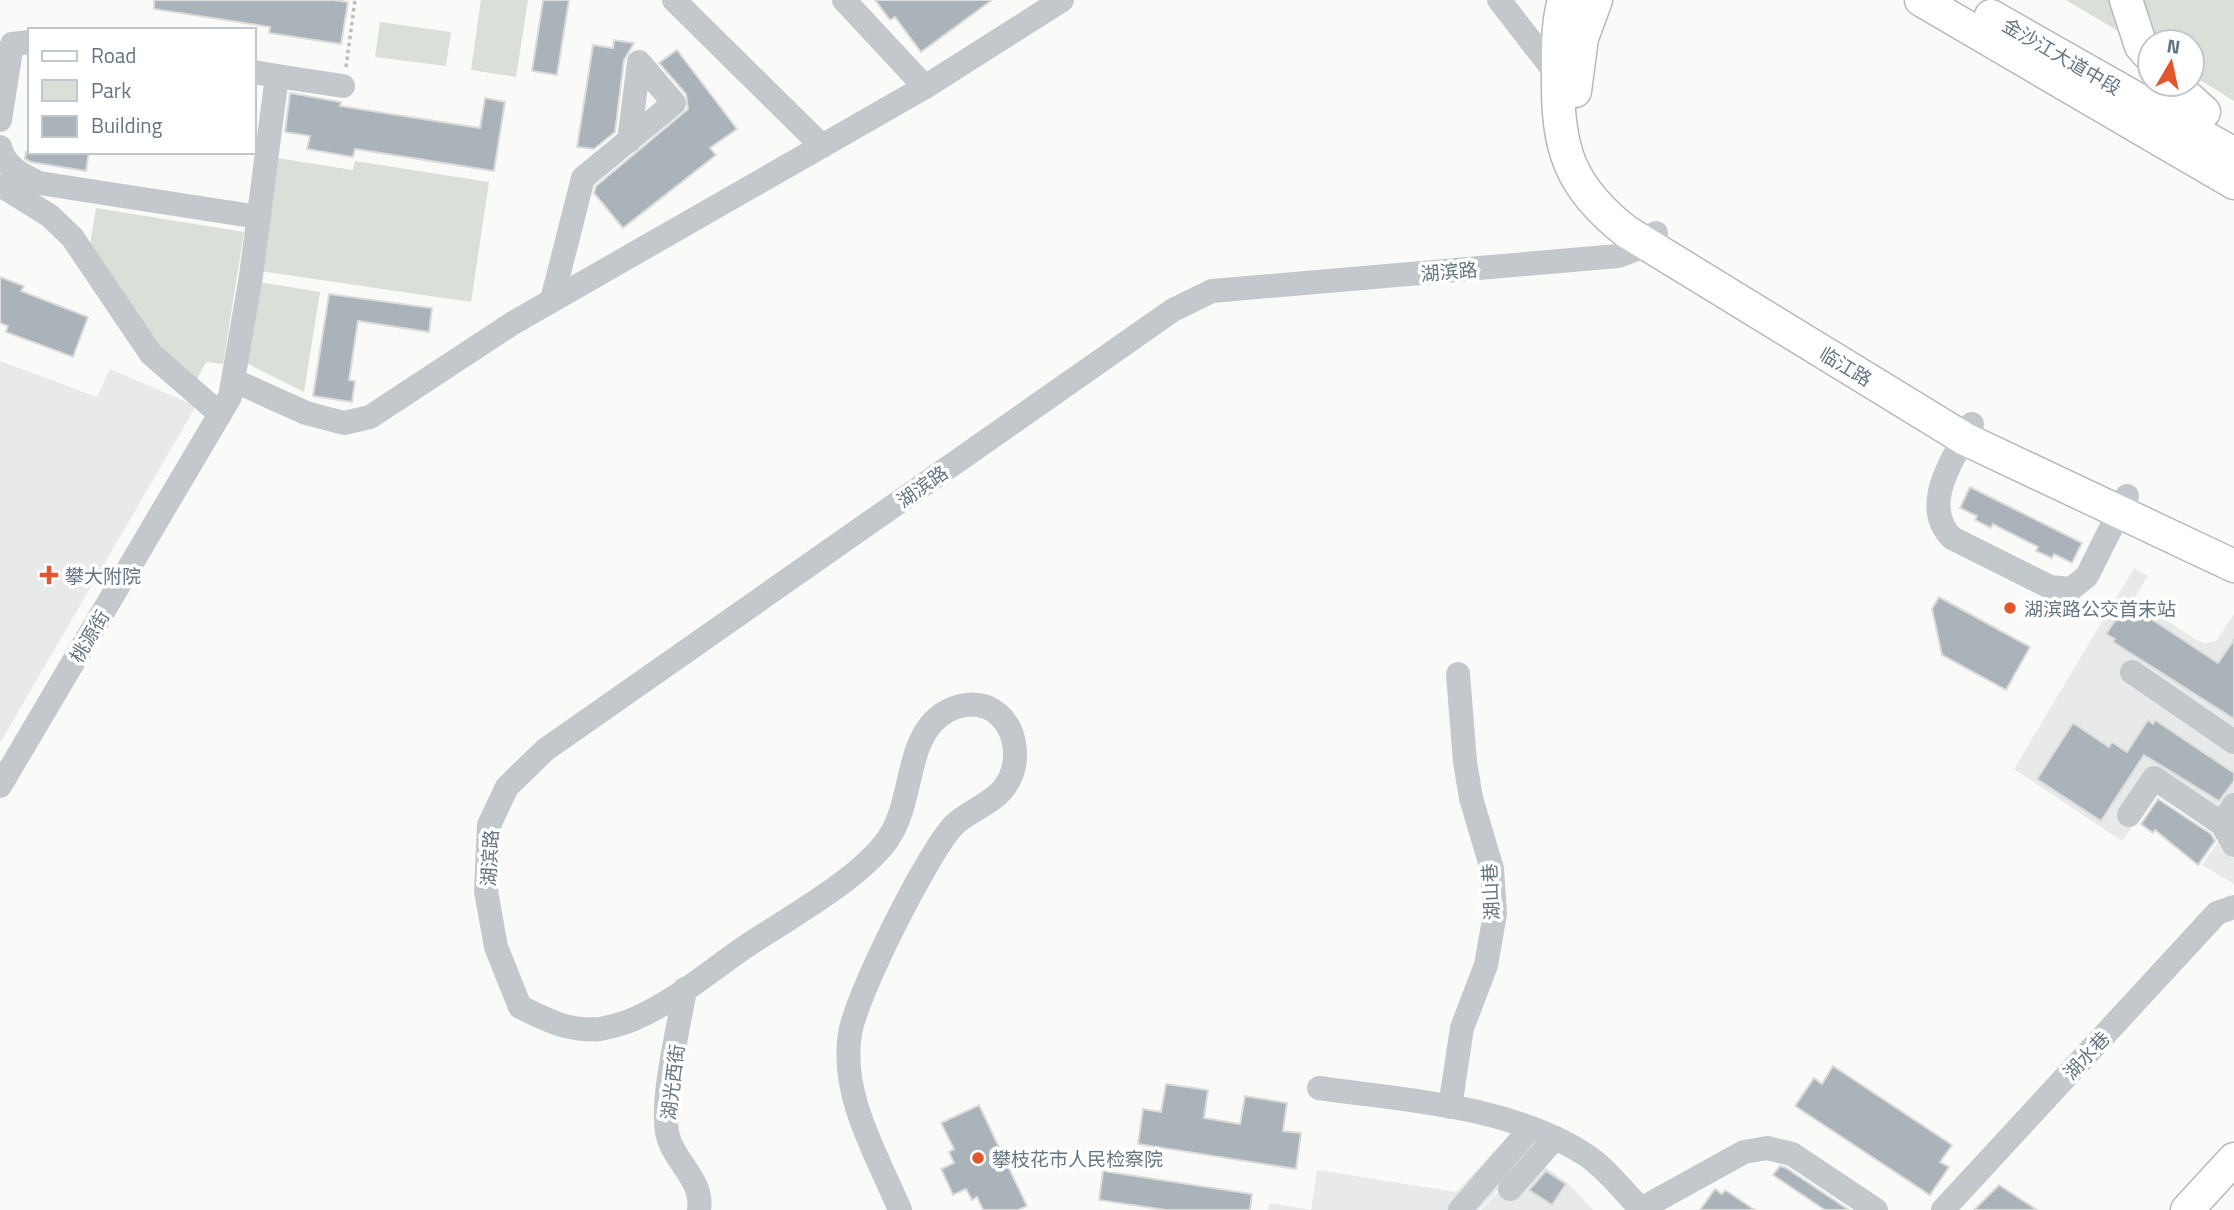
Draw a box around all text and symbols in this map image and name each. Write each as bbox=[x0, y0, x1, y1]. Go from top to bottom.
street label: 金沙江大道中段 bbox=[1997, 10, 2127, 102]
legend bbox=[28, 28, 256, 154]
north arrow bbox=[2136, 28, 2206, 98]
text: N bbox=[2165, 30, 2183, 61]
text: Road bbox=[91, 39, 136, 71]
text: Park bbox=[91, 74, 131, 106]
text: Building bbox=[91, 109, 163, 141]
street label: 湖滨路 bbox=[1419, 254, 1479, 288]
street label: 临江路 bbox=[1814, 339, 1878, 393]
street label: 湖滨路 bbox=[890, 458, 954, 514]
place label: 攀大附院 bbox=[65, 561, 141, 590]
marker: 攀大附院 bbox=[39, 565, 59, 585]
place label: 湖滨路公交首末站 bbox=[2024, 594, 2176, 623]
marker: 湖滨路公交首末站 bbox=[2002, 600, 2018, 616]
street label: 桃源街 bbox=[62, 604, 116, 668]
street label: 湖滨路 bbox=[473, 829, 505, 887]
street label: 湖山巷 bbox=[1474, 863, 1506, 921]
street label: 湖水巷 bbox=[2056, 1024, 2116, 1086]
street label: 湖光西街 bbox=[653, 1043, 691, 1121]
place label: 攀枝花市人民检察院 bbox=[992, 1144, 1163, 1173]
marker: 攀枝花市人民检察院 bbox=[970, 1150, 986, 1166]

